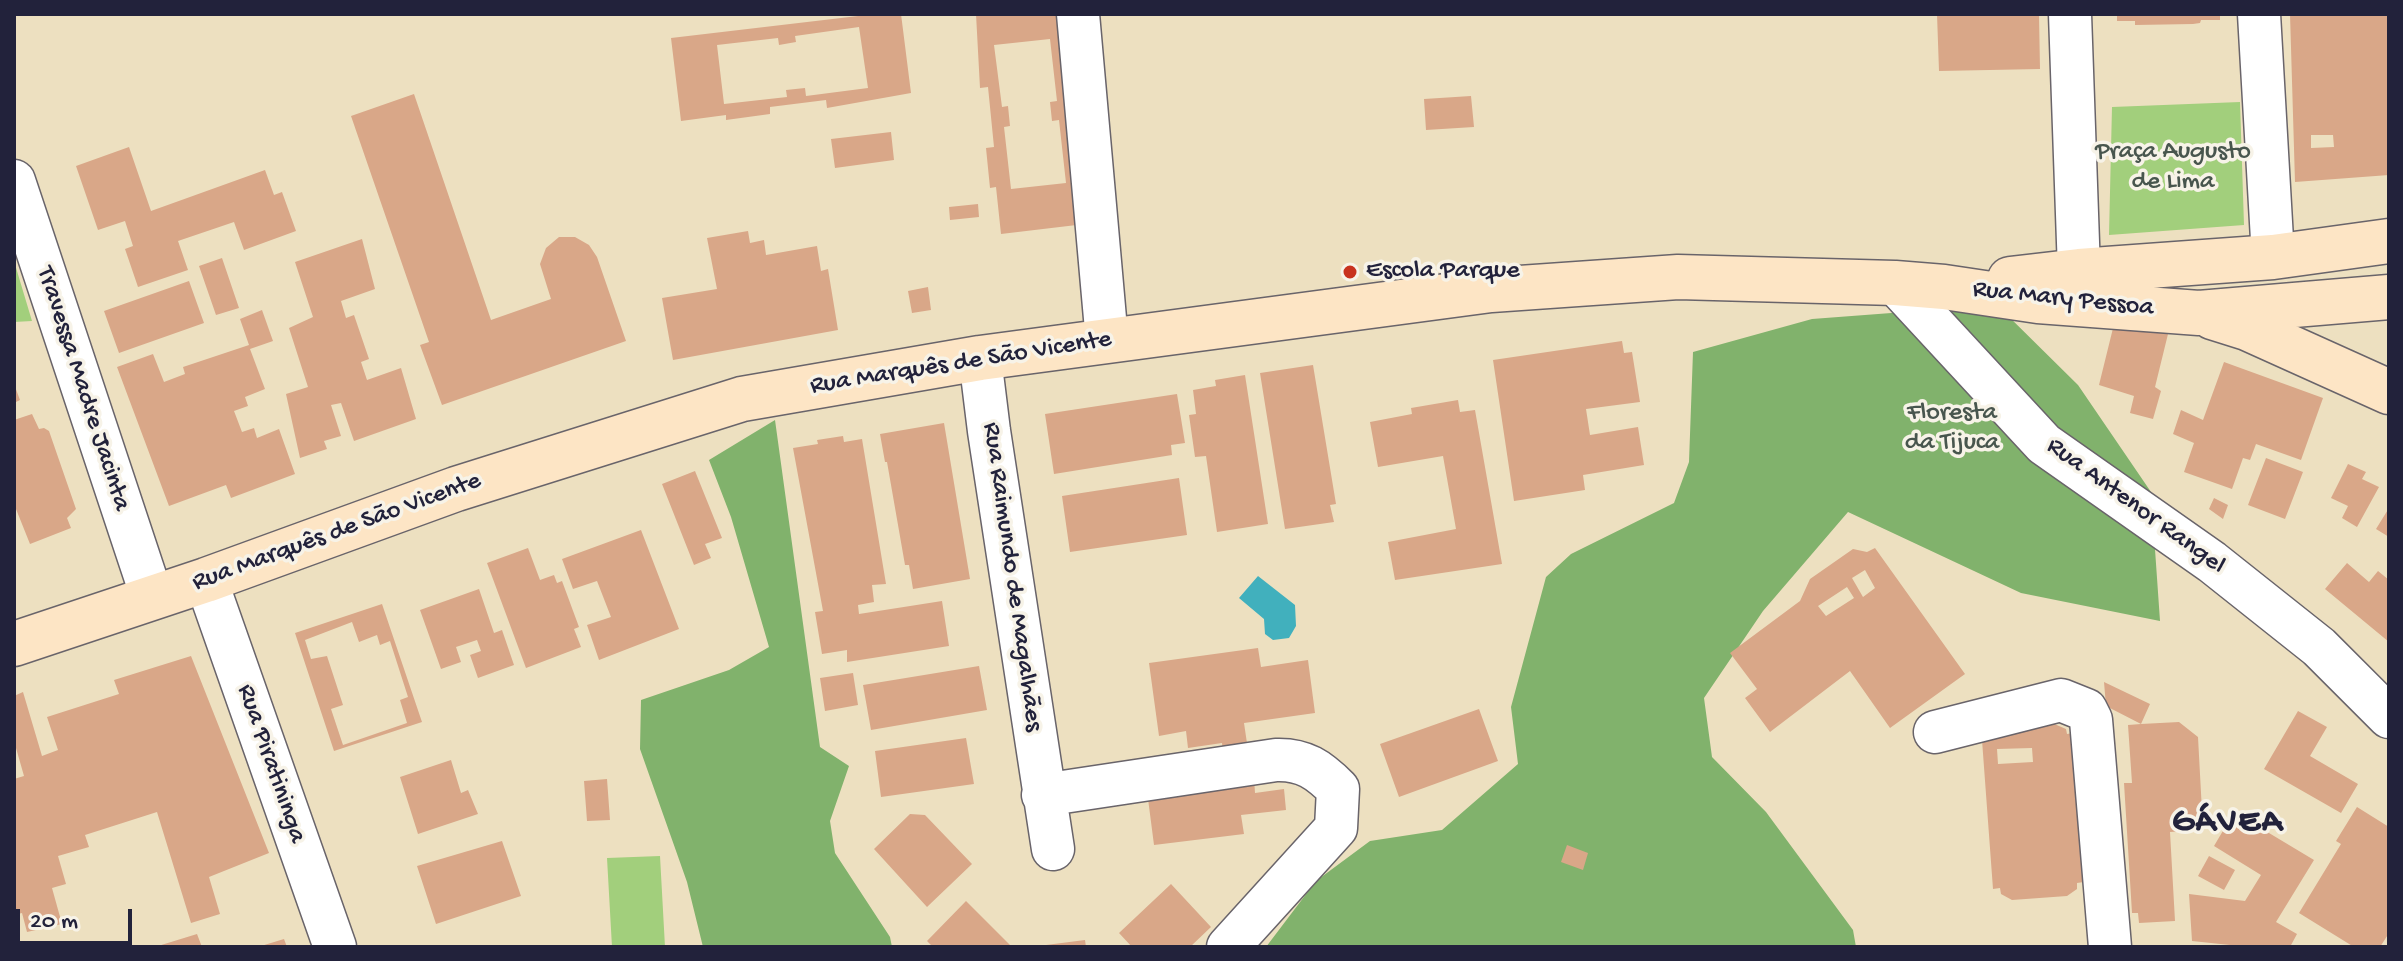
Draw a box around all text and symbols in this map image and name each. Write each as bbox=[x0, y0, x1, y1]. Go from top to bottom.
park label: Praça Augusto de Lima bbox=[2095, 137, 2251, 198]
place label: Escola Parque bbox=[1366, 256, 1520, 288]
street label: Travessa Madre Jacinta bbox=[28, 263, 136, 515]
marker: Escola Parque bbox=[1341, 263, 1359, 281]
street label: Rua Mary Pessoa bbox=[1971, 275, 2155, 325]
street label: Rua Marquês de São Vicente bbox=[808, 325, 1114, 403]
park label: Floresta da Tijuca bbox=[1905, 398, 1999, 460]
street label: Rua Raimundo de Magalhães bbox=[974, 421, 1048, 733]
street label: Rua Antenor Rangel bbox=[2039, 432, 2231, 582]
street label: Rua Marquês de São Vicente bbox=[189, 466, 485, 600]
street label: Rua Piratininga bbox=[228, 681, 312, 847]
district label: GÁVEA bbox=[2172, 804, 2284, 844]
scale bar bbox=[20, 893, 136, 943]
text: 20 m bbox=[30, 908, 78, 937]

